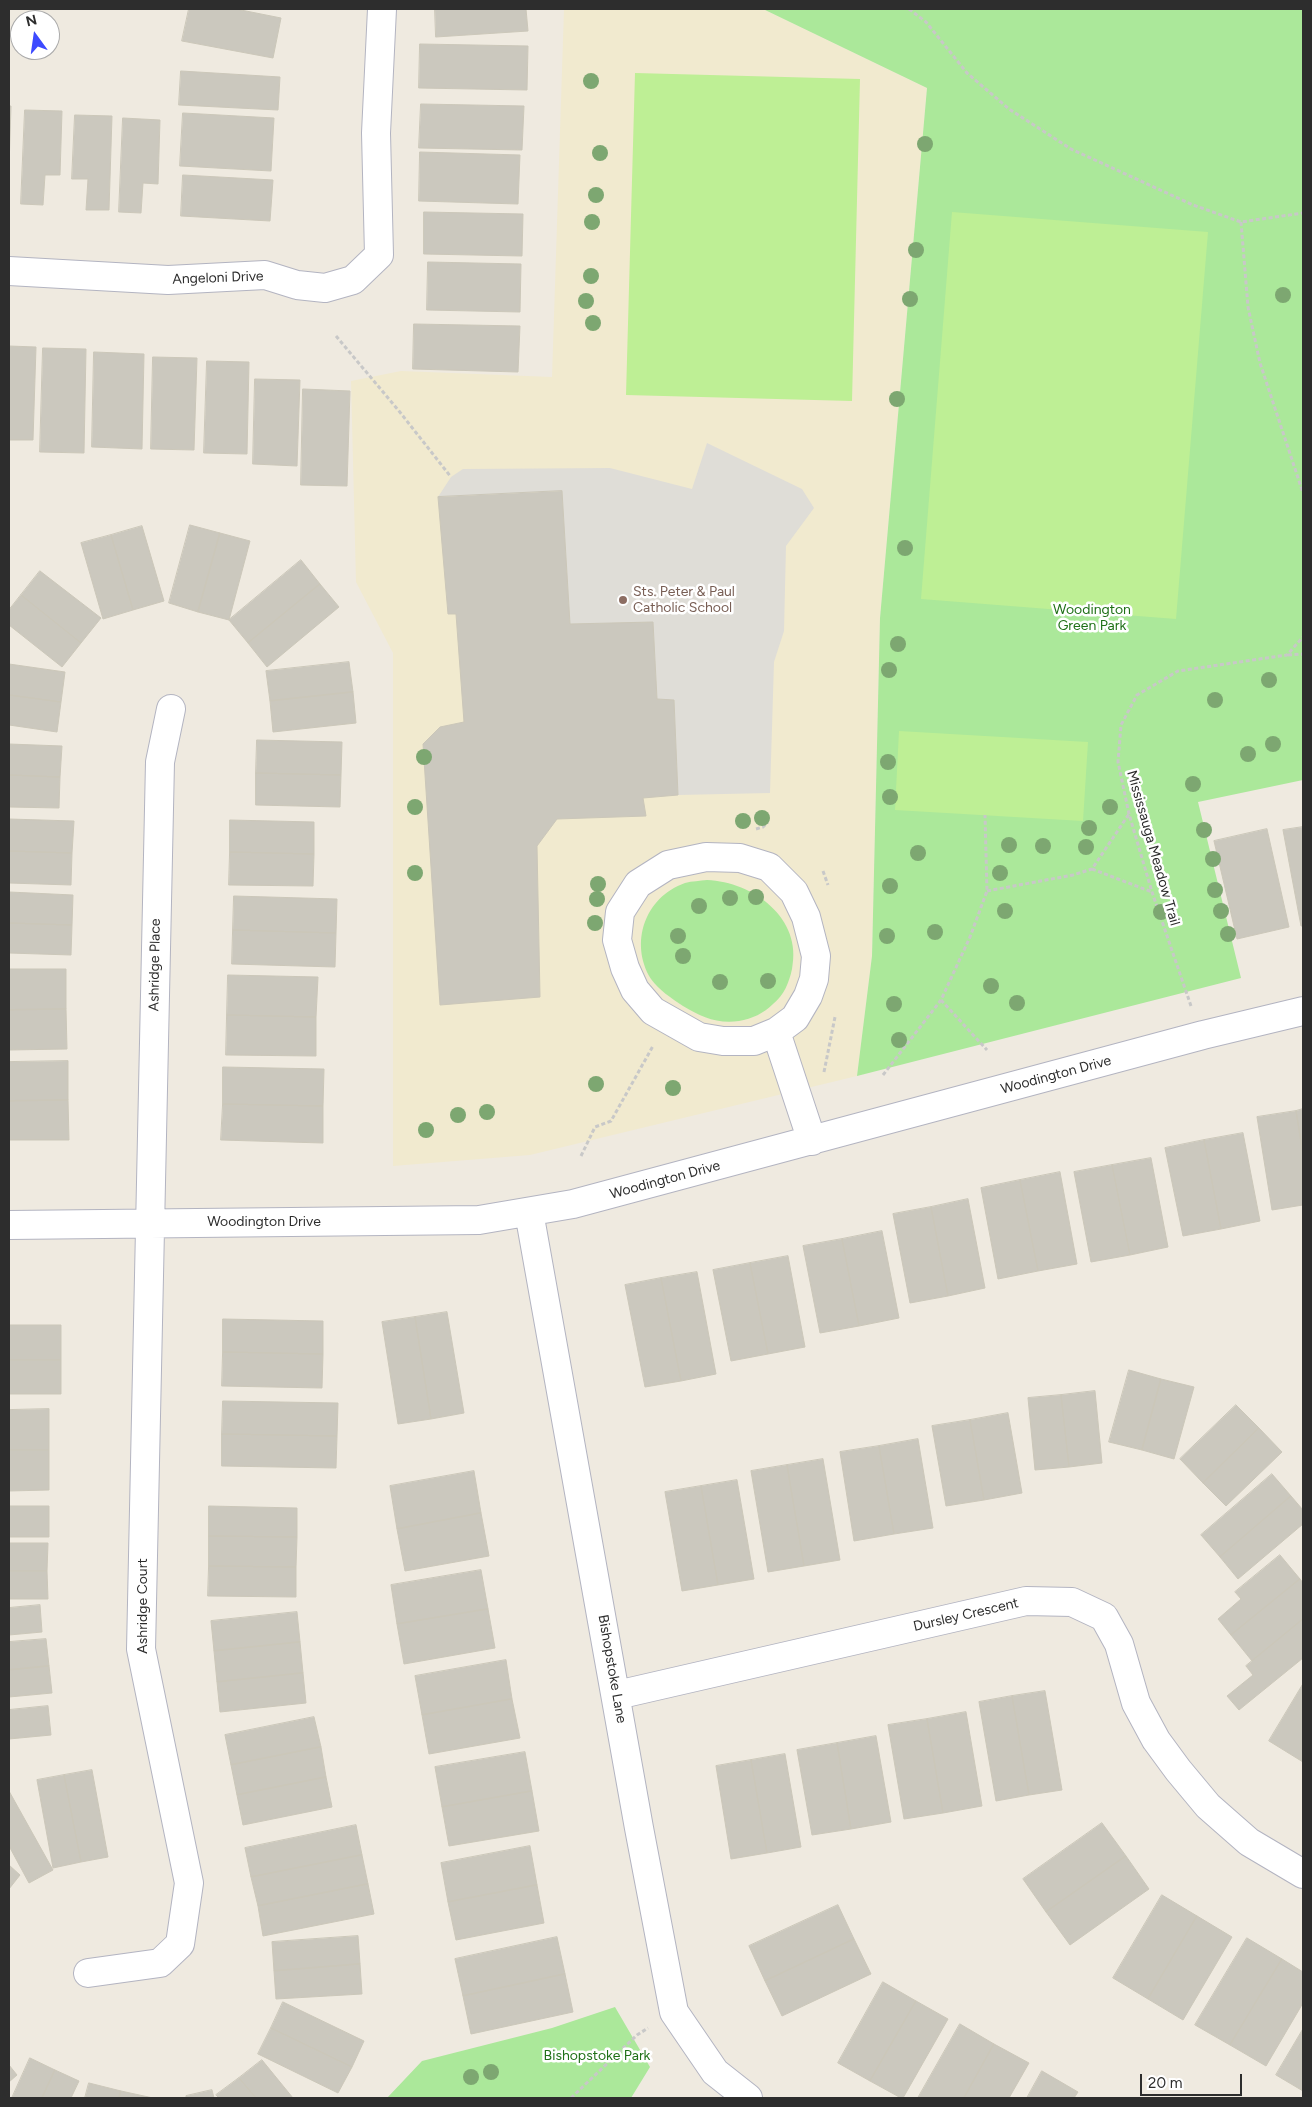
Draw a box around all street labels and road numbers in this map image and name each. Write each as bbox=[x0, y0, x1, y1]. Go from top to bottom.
street label: Angeloni Drive bbox=[172, 268, 264, 288]
street label: Mississauga Meadow Trail bbox=[1123, 768, 1183, 928]
street label: Ashridge Place bbox=[146, 918, 164, 1012]
street label: Woodington Drive bbox=[999, 1052, 1113, 1098]
street label: Woodington Drive bbox=[608, 1157, 722, 1203]
street label: Woodington Drive bbox=[207, 1214, 321, 1230]
street label: Ashridge Court bbox=[135, 1558, 151, 1654]
street label: Dursley Crescent bbox=[912, 1595, 1020, 1635]
street label: Bishopstoke Lane bbox=[594, 1613, 630, 1725]

